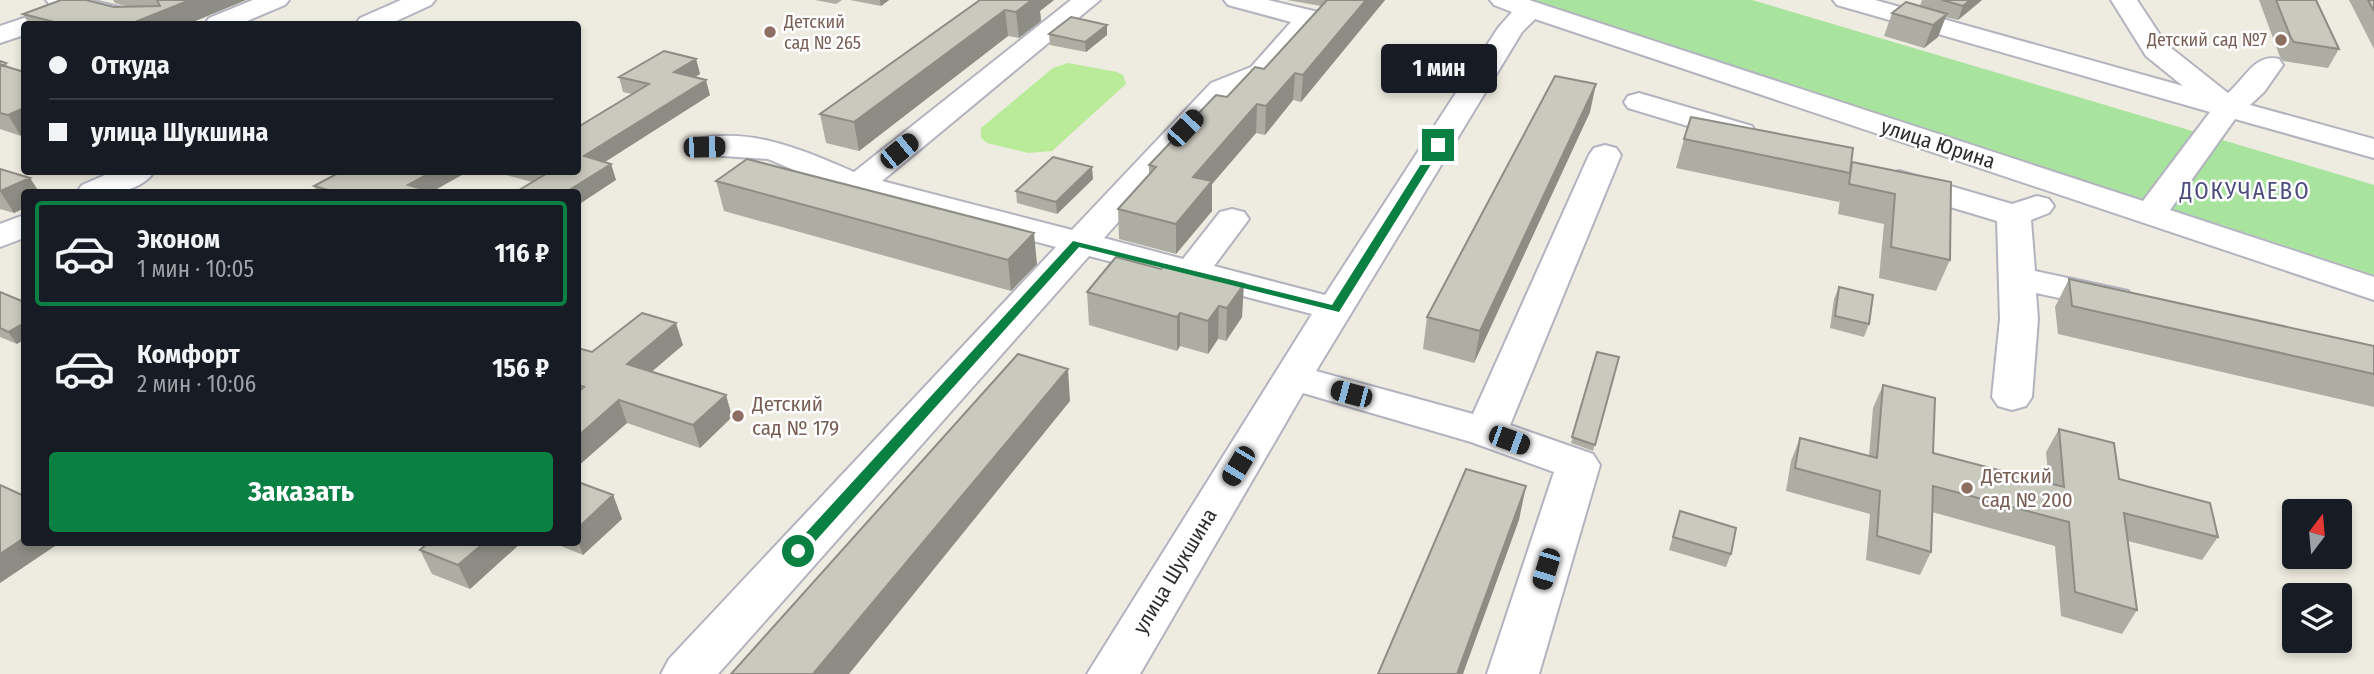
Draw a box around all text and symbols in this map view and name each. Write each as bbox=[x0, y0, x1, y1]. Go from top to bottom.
place label: Детский сад № 265 bbox=[783, 11, 861, 54]
marker: Детский сад № 265 bbox=[762, 24, 778, 40]
place label: Детский сад №7 bbox=[2146, 29, 2267, 51]
marker: Детский сад №7 bbox=[2273, 32, 2289, 48]
callout: 1 мин bbox=[1380, 44, 1496, 92]
text: Откуда bbox=[91, 50, 170, 81]
text: 1 мин bbox=[1412, 54, 1466, 82]
car bbox=[1163, 105, 1208, 151]
street label: улица Юрина bbox=[1878, 113, 1998, 175]
text: улица Шукшина bbox=[91, 117, 268, 148]
route end bbox=[1422, 129, 1454, 161]
car bbox=[877, 130, 922, 172]
car bbox=[683, 136, 726, 158]
district label: ДОКУЧАЕВО bbox=[2178, 177, 2311, 205]
icon: car bbox=[53, 222, 116, 285]
text: Эконом bbox=[137, 224, 220, 255]
text: 116 ₽ bbox=[494, 238, 549, 269]
text: 1 мин · 10:05 bbox=[137, 255, 254, 283]
icon: car bbox=[53, 337, 116, 400]
text: Комфорт bbox=[137, 339, 240, 370]
text: 156 ₽ bbox=[492, 353, 549, 384]
text: 2 мин · 10:06 bbox=[137, 370, 256, 398]
car bbox=[1328, 378, 1375, 410]
place label: Детский сад № 179 bbox=[751, 391, 839, 441]
marker: Детский сад № 179 bbox=[730, 408, 746, 424]
car bbox=[1486, 423, 1533, 457]
car bbox=[1219, 443, 1258, 489]
button: Заказать bbox=[49, 452, 553, 532]
place label: Детский сад № 200 bbox=[1980, 463, 2073, 513]
marker: Детский сад № 200 bbox=[1959, 480, 1975, 496]
north arrow bbox=[2282, 499, 2352, 569]
map controls bbox=[2282, 499, 2352, 653]
street label: улица Шукшина bbox=[1127, 504, 1223, 638]
route start bbox=[782, 535, 814, 567]
car bbox=[1530, 546, 1563, 592]
button: layers bbox=[2282, 583, 2352, 653]

